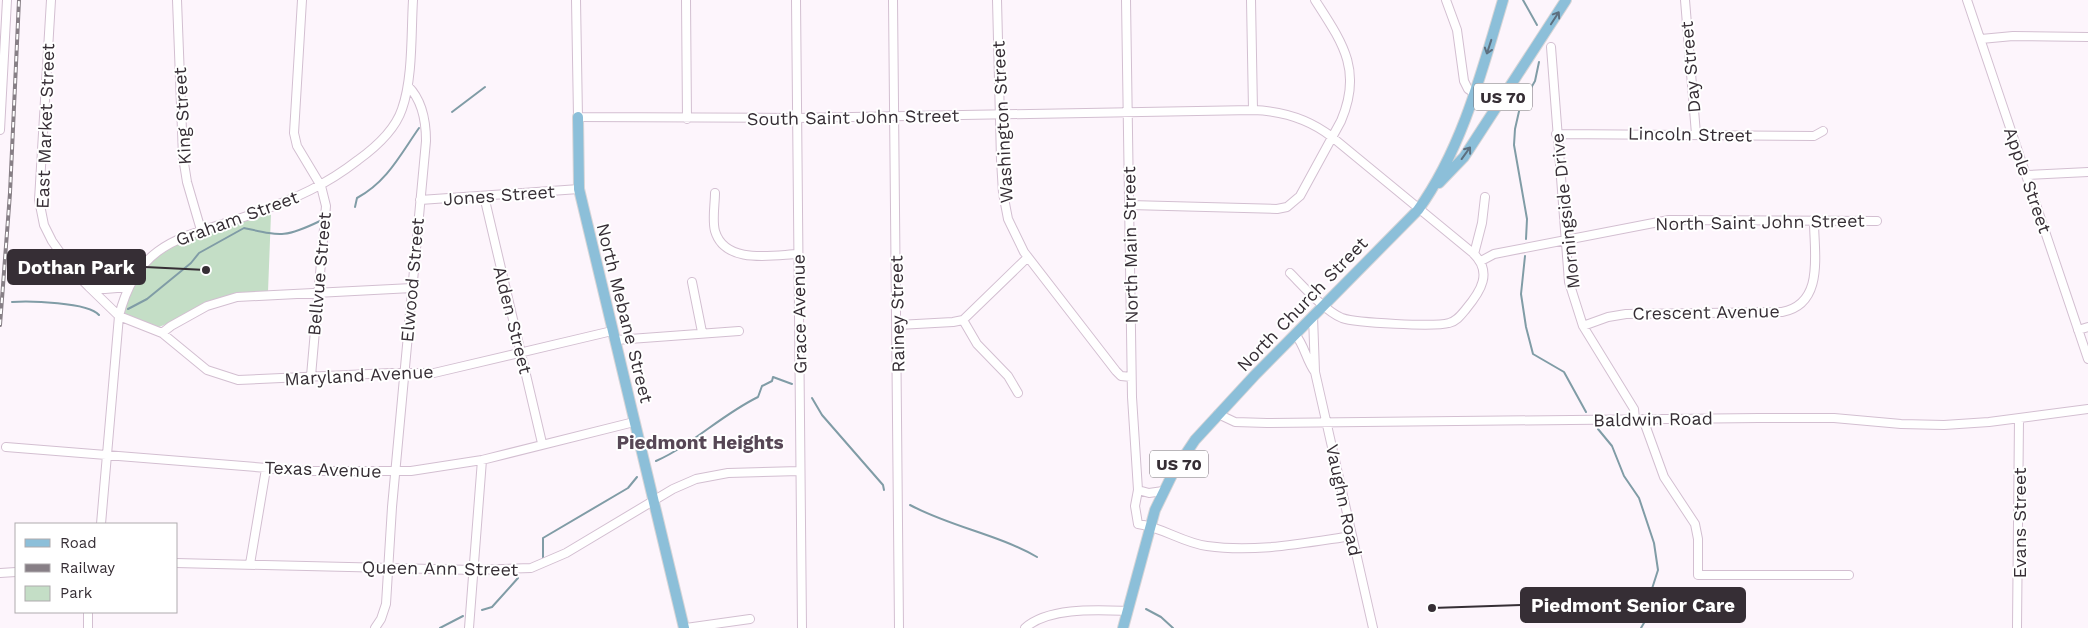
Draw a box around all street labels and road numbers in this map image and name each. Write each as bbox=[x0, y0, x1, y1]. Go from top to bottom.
street label: Day Street bbox=[1676, 20, 1704, 114]
street label: Washington Street bbox=[987, 40, 1017, 204]
street label: East Market Street bbox=[32, 42, 58, 209]
street label: King Street bbox=[169, 66, 195, 165]
road number: US 70 bbox=[1474, 84, 1532, 110]
street label: South Saint John Street bbox=[747, 105, 960, 129]
street label: Lincoln Street bbox=[1628, 122, 1753, 146]
street label: Apple Street bbox=[2000, 124, 2056, 236]
street label: Morningside Drive bbox=[1546, 132, 1584, 290]
street label: North Main Street bbox=[1118, 166, 1142, 324]
street label: Jones Street bbox=[442, 181, 556, 209]
street label: Graham Street bbox=[173, 186, 302, 250]
street label: North Saint John Street bbox=[1655, 210, 1865, 234]
street label: Bellvue Street bbox=[303, 211, 335, 337]
street label: Elwood Street bbox=[396, 217, 428, 343]
street label: North Mebane Street bbox=[593, 221, 658, 405]
street label: North Church Street bbox=[1232, 232, 1372, 376]
street label: Grace Avenue bbox=[787, 254, 811, 374]
street label: Rainey Street bbox=[885, 255, 909, 373]
street label: Alden Street bbox=[489, 264, 537, 377]
street label: Crescent Avenue bbox=[1632, 300, 1780, 324]
street label: Maryland Avenue bbox=[284, 361, 434, 389]
street label: Baldwin Road bbox=[1593, 407, 1713, 431]
street label: Vaughn Road bbox=[1322, 442, 1366, 558]
road number: US 70 bbox=[1150, 450, 1208, 478]
street label: Texas Avenue bbox=[264, 456, 382, 482]
street label: Evans Street bbox=[2009, 467, 2030, 579]
street label: Queen Ann Street bbox=[362, 556, 519, 580]

